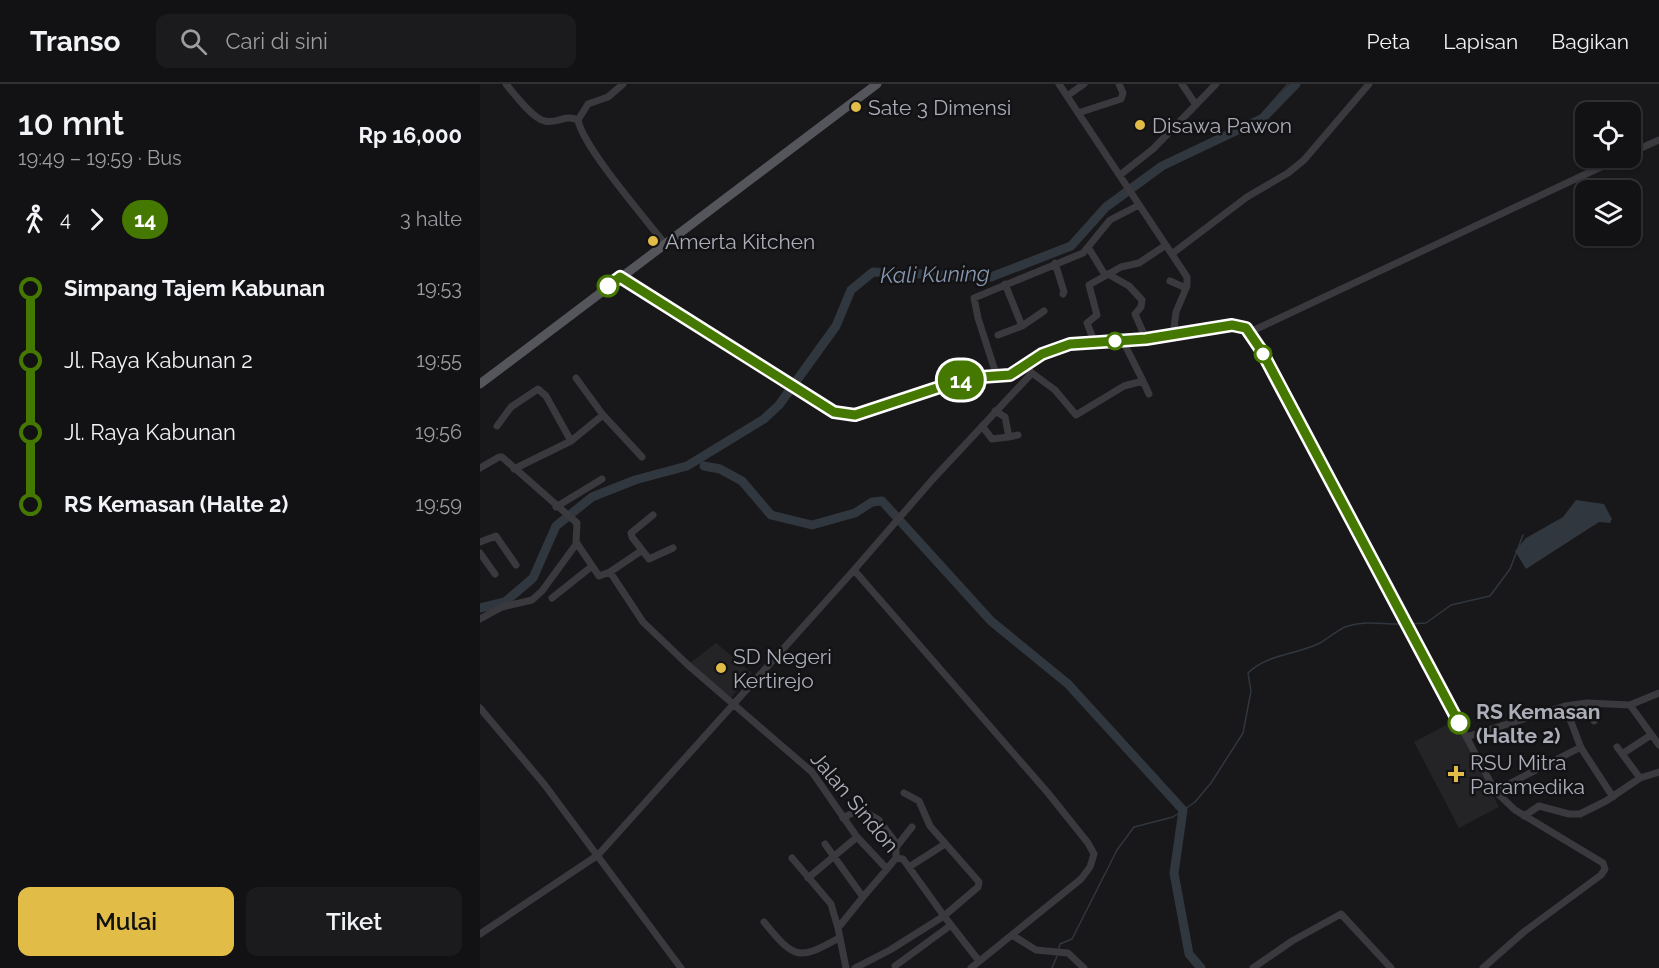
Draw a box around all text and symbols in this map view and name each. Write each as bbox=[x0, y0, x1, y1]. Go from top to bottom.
search box bbox=[156, 14, 576, 68]
text: Transo bbox=[30, 25, 120, 58]
icon: search bbox=[177, 25, 210, 58]
text: Cari di sini bbox=[225, 28, 328, 54]
text: Peta bbox=[1367, 29, 1410, 54]
text: Lapisan bbox=[1443, 29, 1518, 54]
text: Bagikan bbox=[1551, 29, 1629, 54]
place label: Sate 3 Dimensi bbox=[868, 95, 1011, 120]
marker: Sate 3 Dimensi bbox=[849, 100, 863, 114]
map controls bbox=[1575, 102, 1641, 246]
button: locate bbox=[1575, 102, 1641, 168]
text: 10 mnt bbox=[18, 104, 124, 143]
place label: Disawa Pawon bbox=[1152, 113, 1292, 138]
marker: Disawa Pawon bbox=[1133, 118, 1147, 132]
text: Rp 16,000 bbox=[358, 122, 462, 148]
text: 19:49 – 19:59 · Bus bbox=[18, 146, 182, 170]
button: layers bbox=[1575, 180, 1641, 246]
icon: walk bbox=[18, 203, 51, 236]
icon: forward bbox=[80, 203, 113, 236]
text: 4 bbox=[60, 207, 71, 231]
text: 14 bbox=[134, 207, 156, 232]
text: 3 halte bbox=[400, 207, 462, 231]
place label: Amerta Kitchen bbox=[665, 229, 815, 254]
marker: Amerta Kitchen bbox=[646, 234, 660, 248]
water label: Kali Kuning bbox=[880, 260, 990, 288]
text: Simpang Tajem Kabunan bbox=[64, 275, 325, 301]
unlabelled marker bbox=[597, 275, 619, 297]
text: 19:53 bbox=[416, 276, 462, 300]
unlabelled marker bbox=[1106, 332, 1124, 350]
unlabelled marker bbox=[1254, 345, 1272, 363]
text: Jl. Raya Kabunan 2 bbox=[64, 347, 253, 373]
text: 19:55 bbox=[416, 348, 462, 372]
line badge: 14 bbox=[934, 360, 988, 400]
text: 14 bbox=[950, 368, 972, 393]
text: Jl. Raya Kabunan bbox=[64, 419, 236, 445]
text: 19:56 bbox=[415, 420, 462, 444]
text: RS Kemasan (Halte 2) bbox=[64, 491, 288, 517]
text: 19:59 bbox=[415, 492, 462, 516]
place label: SD Negeri Kertirejo bbox=[733, 644, 832, 693]
marker: SD Negeri Kertirejo bbox=[714, 661, 728, 675]
place label: RS Kemasan (Halte 2) bbox=[1476, 699, 1601, 748]
marker: RS Kemasan (Halte 2) bbox=[1448, 712, 1470, 734]
street label: Jalan Sindon bbox=[806, 747, 904, 857]
place label: RSU Mitra Paramedika bbox=[1470, 750, 1585, 799]
marker: RSU Mitra Paramedika bbox=[1447, 765, 1465, 783]
button: Mulai bbox=[18, 887, 234, 956]
button: Tiket bbox=[246, 887, 462, 956]

